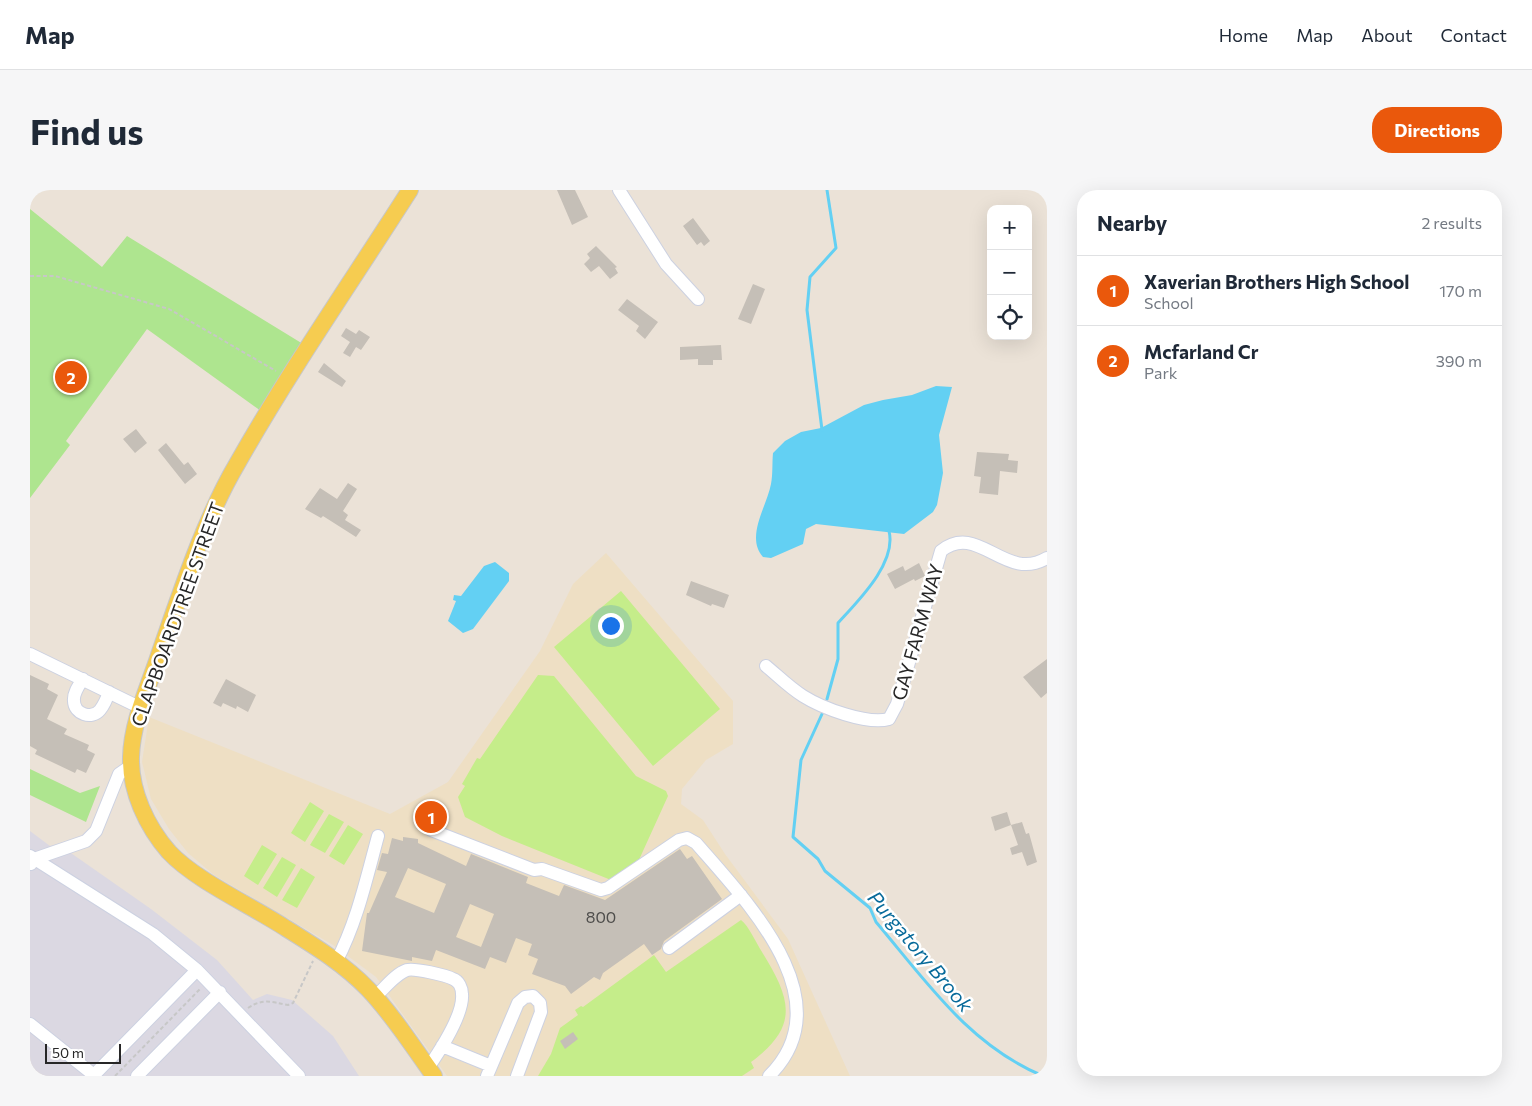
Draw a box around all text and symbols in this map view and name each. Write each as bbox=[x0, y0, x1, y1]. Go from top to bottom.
text: Map bbox=[25, 20, 75, 49]
text: Home bbox=[1219, 24, 1268, 46]
text: Map bbox=[1296, 24, 1333, 46]
text: About bbox=[1361, 24, 1413, 46]
text: Contact bbox=[1441, 24, 1507, 46]
button: Directions bbox=[1372, 107, 1502, 153]
text: Find us bbox=[30, 109, 144, 152]
map controls bbox=[987, 205, 1032, 340]
button: + bbox=[987, 205, 1032, 250]
text: Nearby bbox=[1097, 210, 1167, 235]
text: 2 results bbox=[1421, 213, 1482, 232]
button: − bbox=[987, 250, 1032, 295]
text: Xaverian Brothers High School bbox=[1144, 270, 1410, 293]
text: 1 bbox=[1109, 281, 1117, 300]
text: 170 m bbox=[1439, 281, 1482, 300]
text: School bbox=[1144, 293, 1194, 312]
button: locate bbox=[987, 295, 1032, 340]
text: Mcfarland Cr bbox=[1144, 340, 1259, 363]
text: 2 bbox=[1108, 351, 1118, 370]
text: 390 m bbox=[1436, 351, 1482, 370]
pin: 2 bbox=[55, 358, 87, 396]
text: Park bbox=[1144, 363, 1177, 382]
street label: CLAPBOARDTREE STREET bbox=[126, 499, 228, 729]
street label: GAY FARM WAY bbox=[887, 561, 947, 703]
your location bbox=[598, 613, 624, 639]
pin: 1 bbox=[415, 798, 447, 836]
water label: Purgatory Brook bbox=[863, 886, 979, 1017]
house number: 800 bbox=[586, 907, 616, 926]
scale bar bbox=[45, 1041, 121, 1064]
text: 50 m bbox=[52, 1044, 84, 1061]

